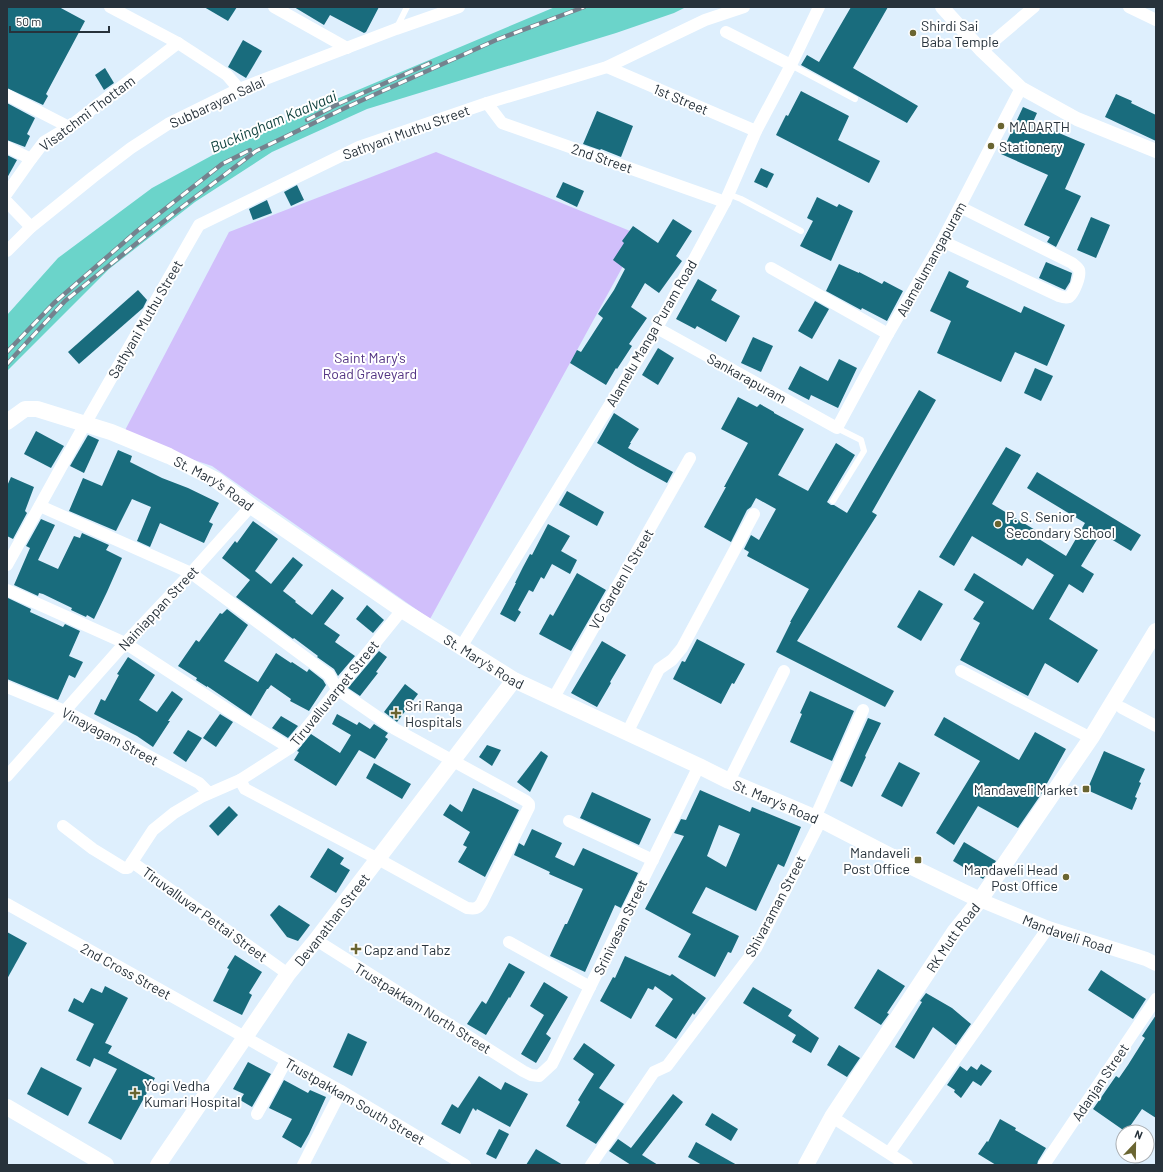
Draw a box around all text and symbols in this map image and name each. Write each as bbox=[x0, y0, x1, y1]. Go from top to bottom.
scale bar bbox=[10, 8, 109, 34]
text: 50 m bbox=[16, 14, 41, 28]
place label: Shirdi Sai Baba Temple bbox=[921, 17, 999, 50]
marker: Shirdi Sai Baba Temple bbox=[908, 28, 918, 38]
street label: Visatchmi Thottam bbox=[36, 72, 138, 154]
street label: Subbarayan Salai bbox=[167, 72, 267, 132]
street label: 1st Street bbox=[651, 80, 711, 118]
water label: Buckingham Kaalvaai bbox=[207, 86, 339, 156]
street label: Sathyani Muthu Street bbox=[340, 101, 472, 163]
place label: MADARTH bbox=[1009, 118, 1070, 135]
marker: MADARTH bbox=[996, 121, 1006, 131]
place label: Stationery bbox=[999, 138, 1063, 155]
street label: 2nd Street bbox=[569, 140, 635, 176]
marker: Stationery bbox=[986, 141, 996, 151]
street label: Alamelumangapuram bbox=[892, 199, 970, 319]
street label: Sathyani Muthu Street bbox=[104, 257, 186, 381]
street label: Alamelu Manga Puram Road bbox=[602, 257, 700, 409]
park label: Saint Mary's Road Graveyard bbox=[323, 349, 417, 382]
street label: Sankarapuram bbox=[704, 349, 790, 407]
street label: St. Mary's Road bbox=[171, 452, 257, 514]
place label: P. S. Senior Secondary School bbox=[1006, 508, 1115, 541]
marker: P. S. Senior Secondary School bbox=[993, 519, 1003, 529]
street label: VC Garden II Street bbox=[585, 526, 657, 632]
street label: Nainiappan Street bbox=[114, 562, 202, 654]
street label: St. Mary's Road bbox=[441, 630, 527, 692]
street label: Tiruvalluvarpet Street bbox=[286, 637, 382, 749]
place label: Sri Ranga Hospitals bbox=[405, 697, 463, 730]
street label: Vinayagam Street bbox=[59, 703, 161, 769]
marker: Sri Ranga Hospitals bbox=[390, 707, 402, 719]
street label: St. Mary's Road bbox=[731, 775, 821, 827]
place label: Mandaveli Market bbox=[974, 781, 1078, 798]
marker: Mandaveli Market bbox=[1081, 784, 1091, 794]
place label: Mandaveli Post Office bbox=[843, 844, 910, 877]
street label: Shivaraman Street bbox=[741, 852, 809, 960]
marker: Mandaveli Post Office bbox=[913, 855, 923, 865]
place label: Mandaveli Head Post Office bbox=[964, 861, 1058, 894]
street label: Tiruvalluvar Pettai Street bbox=[139, 863, 271, 965]
street label: Devanathan Street bbox=[290, 869, 373, 969]
marker: Mandaveli Head Post Office bbox=[1061, 872, 1071, 882]
street label: Srinivasan Street bbox=[590, 877, 650, 977]
street label: RK Mutt Road bbox=[922, 899, 983, 975]
street label: Mandaveli Road bbox=[1020, 910, 1115, 956]
street label: 2nd Cross Street bbox=[78, 939, 174, 1003]
place label: Capz and Tabz bbox=[364, 941, 450, 958]
marker: Capz and Tabz bbox=[351, 944, 361, 954]
street label: Trustpakkam North Street bbox=[351, 959, 495, 1057]
street label: Adanjan Street bbox=[1068, 1040, 1132, 1124]
street label: Trustpakkam South Street bbox=[282, 1054, 428, 1148]
place label: Yogi Vedha Kumari Hospital bbox=[144, 1077, 241, 1110]
marker: Yogi Vedha Kumari Hospital bbox=[129, 1087, 141, 1099]
north arrow bbox=[1115, 1124, 1155, 1164]
text: N bbox=[1133, 1127, 1145, 1142]

